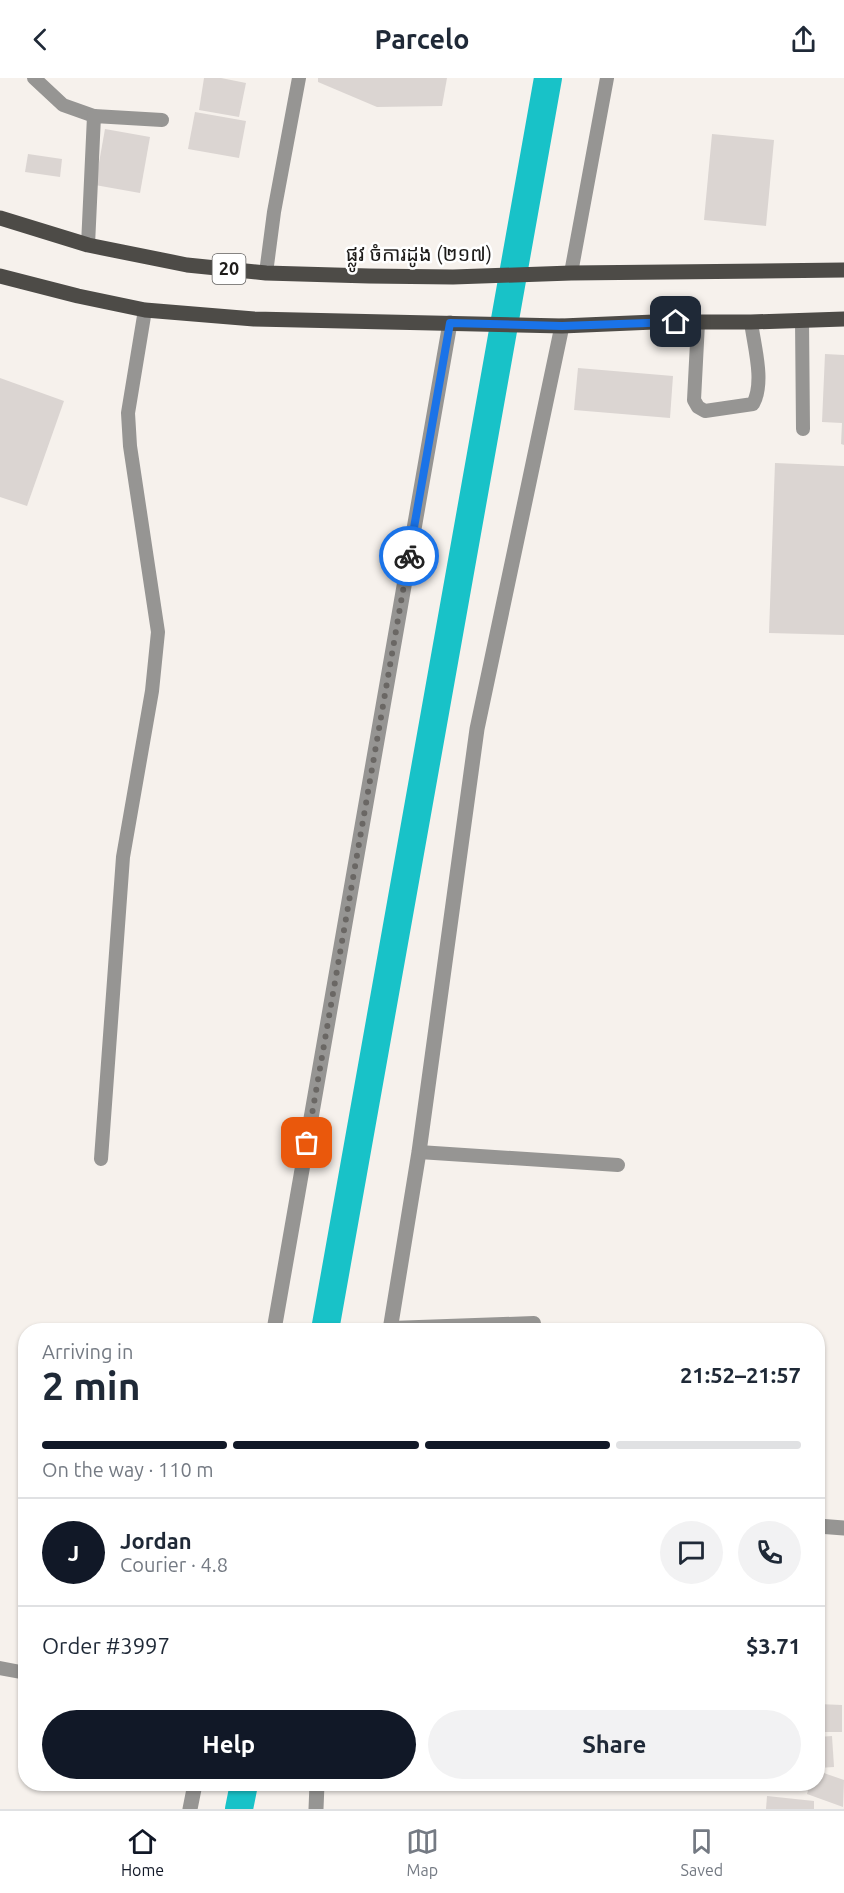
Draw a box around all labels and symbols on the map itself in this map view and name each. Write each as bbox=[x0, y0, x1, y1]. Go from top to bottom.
street label: ផ្លូវ ចំការដូង (២១៧) bbox=[346, 242, 492, 273]
road number: 20 bbox=[212, 254, 246, 284]
pin bbox=[650, 296, 701, 347]
courier bbox=[379, 526, 439, 586]
pin bbox=[281, 1117, 332, 1168]

